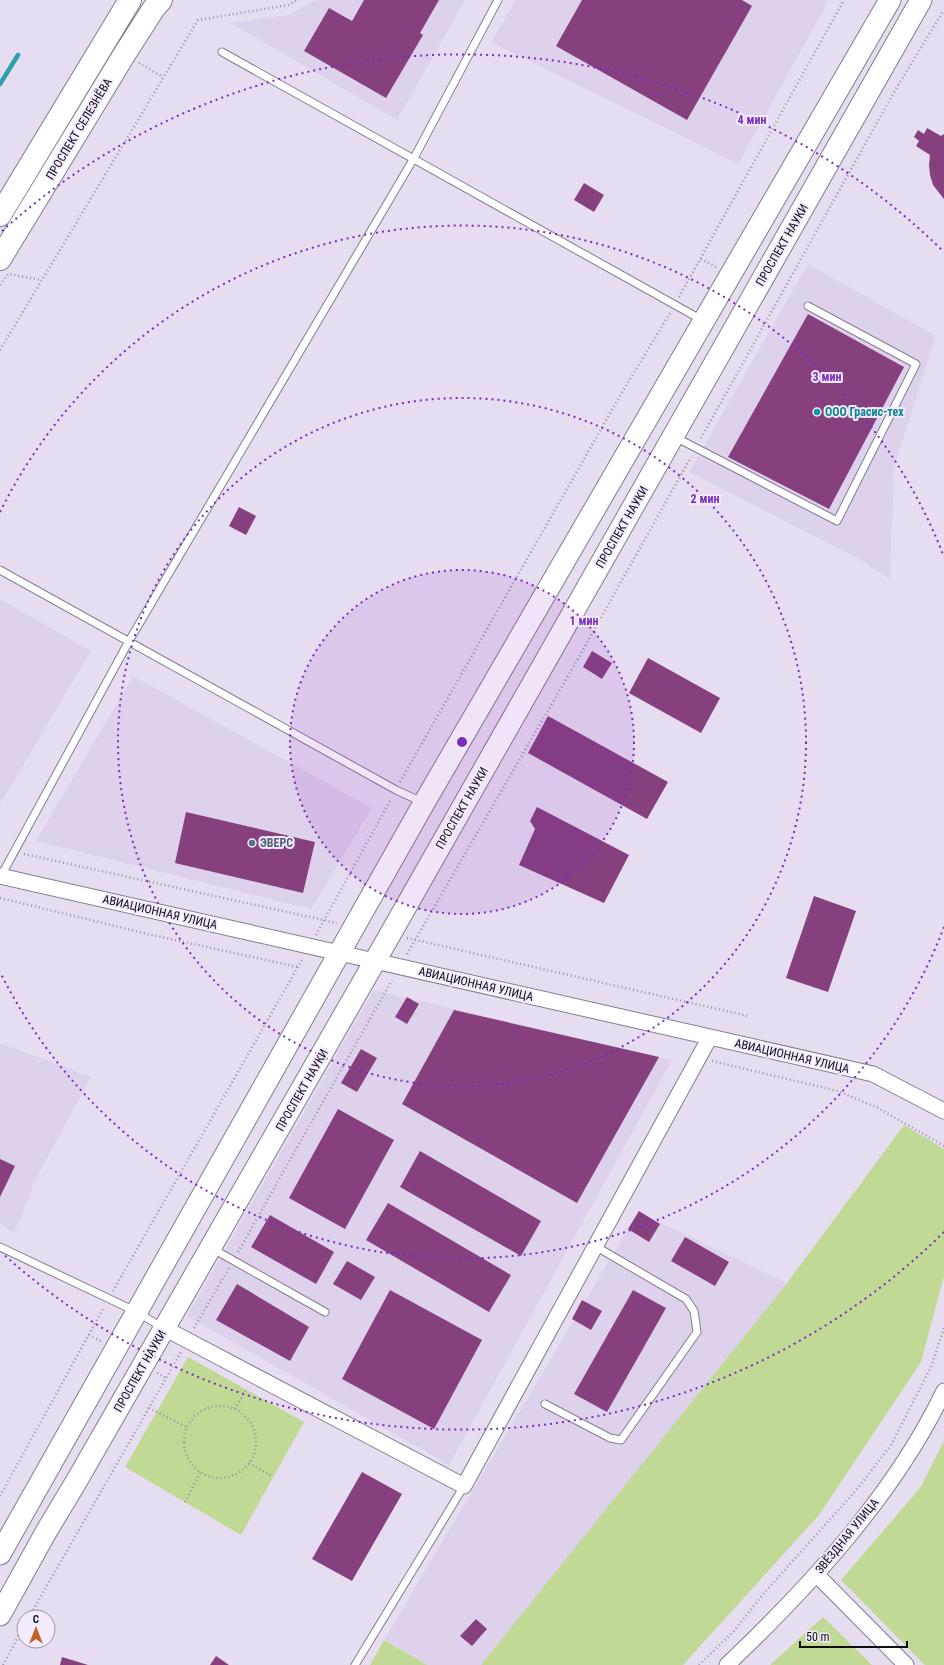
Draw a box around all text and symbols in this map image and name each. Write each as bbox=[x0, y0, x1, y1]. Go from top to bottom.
street label: ПРОСПЕКТ СЕЛЕЗНЁВА bbox=[42, 75, 115, 182]
text: 4 мин bbox=[738, 113, 766, 127]
street label: ПРОСПЕКТ НАУКИ bbox=[753, 202, 811, 288]
text: 3 мин bbox=[813, 370, 841, 384]
place label: ООО Грасис-тех bbox=[825, 405, 904, 419]
marker: ООО Грасис-тех bbox=[812, 407, 822, 417]
street label: ПРОСПЕКТ НАУКИ bbox=[593, 484, 651, 570]
text: 2 мин bbox=[691, 492, 719, 506]
text: 1 мин bbox=[570, 614, 598, 628]
centre of rings bbox=[455, 735, 469, 749]
street label: ПРОСПЕКТ НАУКИ bbox=[433, 765, 491, 851]
place label: ЭВЕРС bbox=[260, 836, 293, 850]
marker: ЭВЕРС bbox=[247, 838, 257, 848]
street label: АВИАЦИОННАЯ УЛИЦА bbox=[101, 892, 219, 932]
street label: АВИАЦИОННАЯ УЛИЦА bbox=[417, 964, 535, 1004]
street label: АВИАЦИОННАЯ УЛИЦА bbox=[733, 1036, 851, 1076]
street label: ПРОСПЕКТ НАУКИ bbox=[273, 1047, 331, 1133]
street label: ПРОСПЕКТ НАУКИ bbox=[111, 1328, 169, 1414]
street label: ЗВЁЗДНАЯ УЛИЦА bbox=[812, 1495, 882, 1576]
north arrow bbox=[16, 1609, 56, 1649]
text: С bbox=[33, 1613, 39, 1626]
scale bar bbox=[800, 1623, 907, 1649]
text: 50 m bbox=[806, 1630, 830, 1644]

